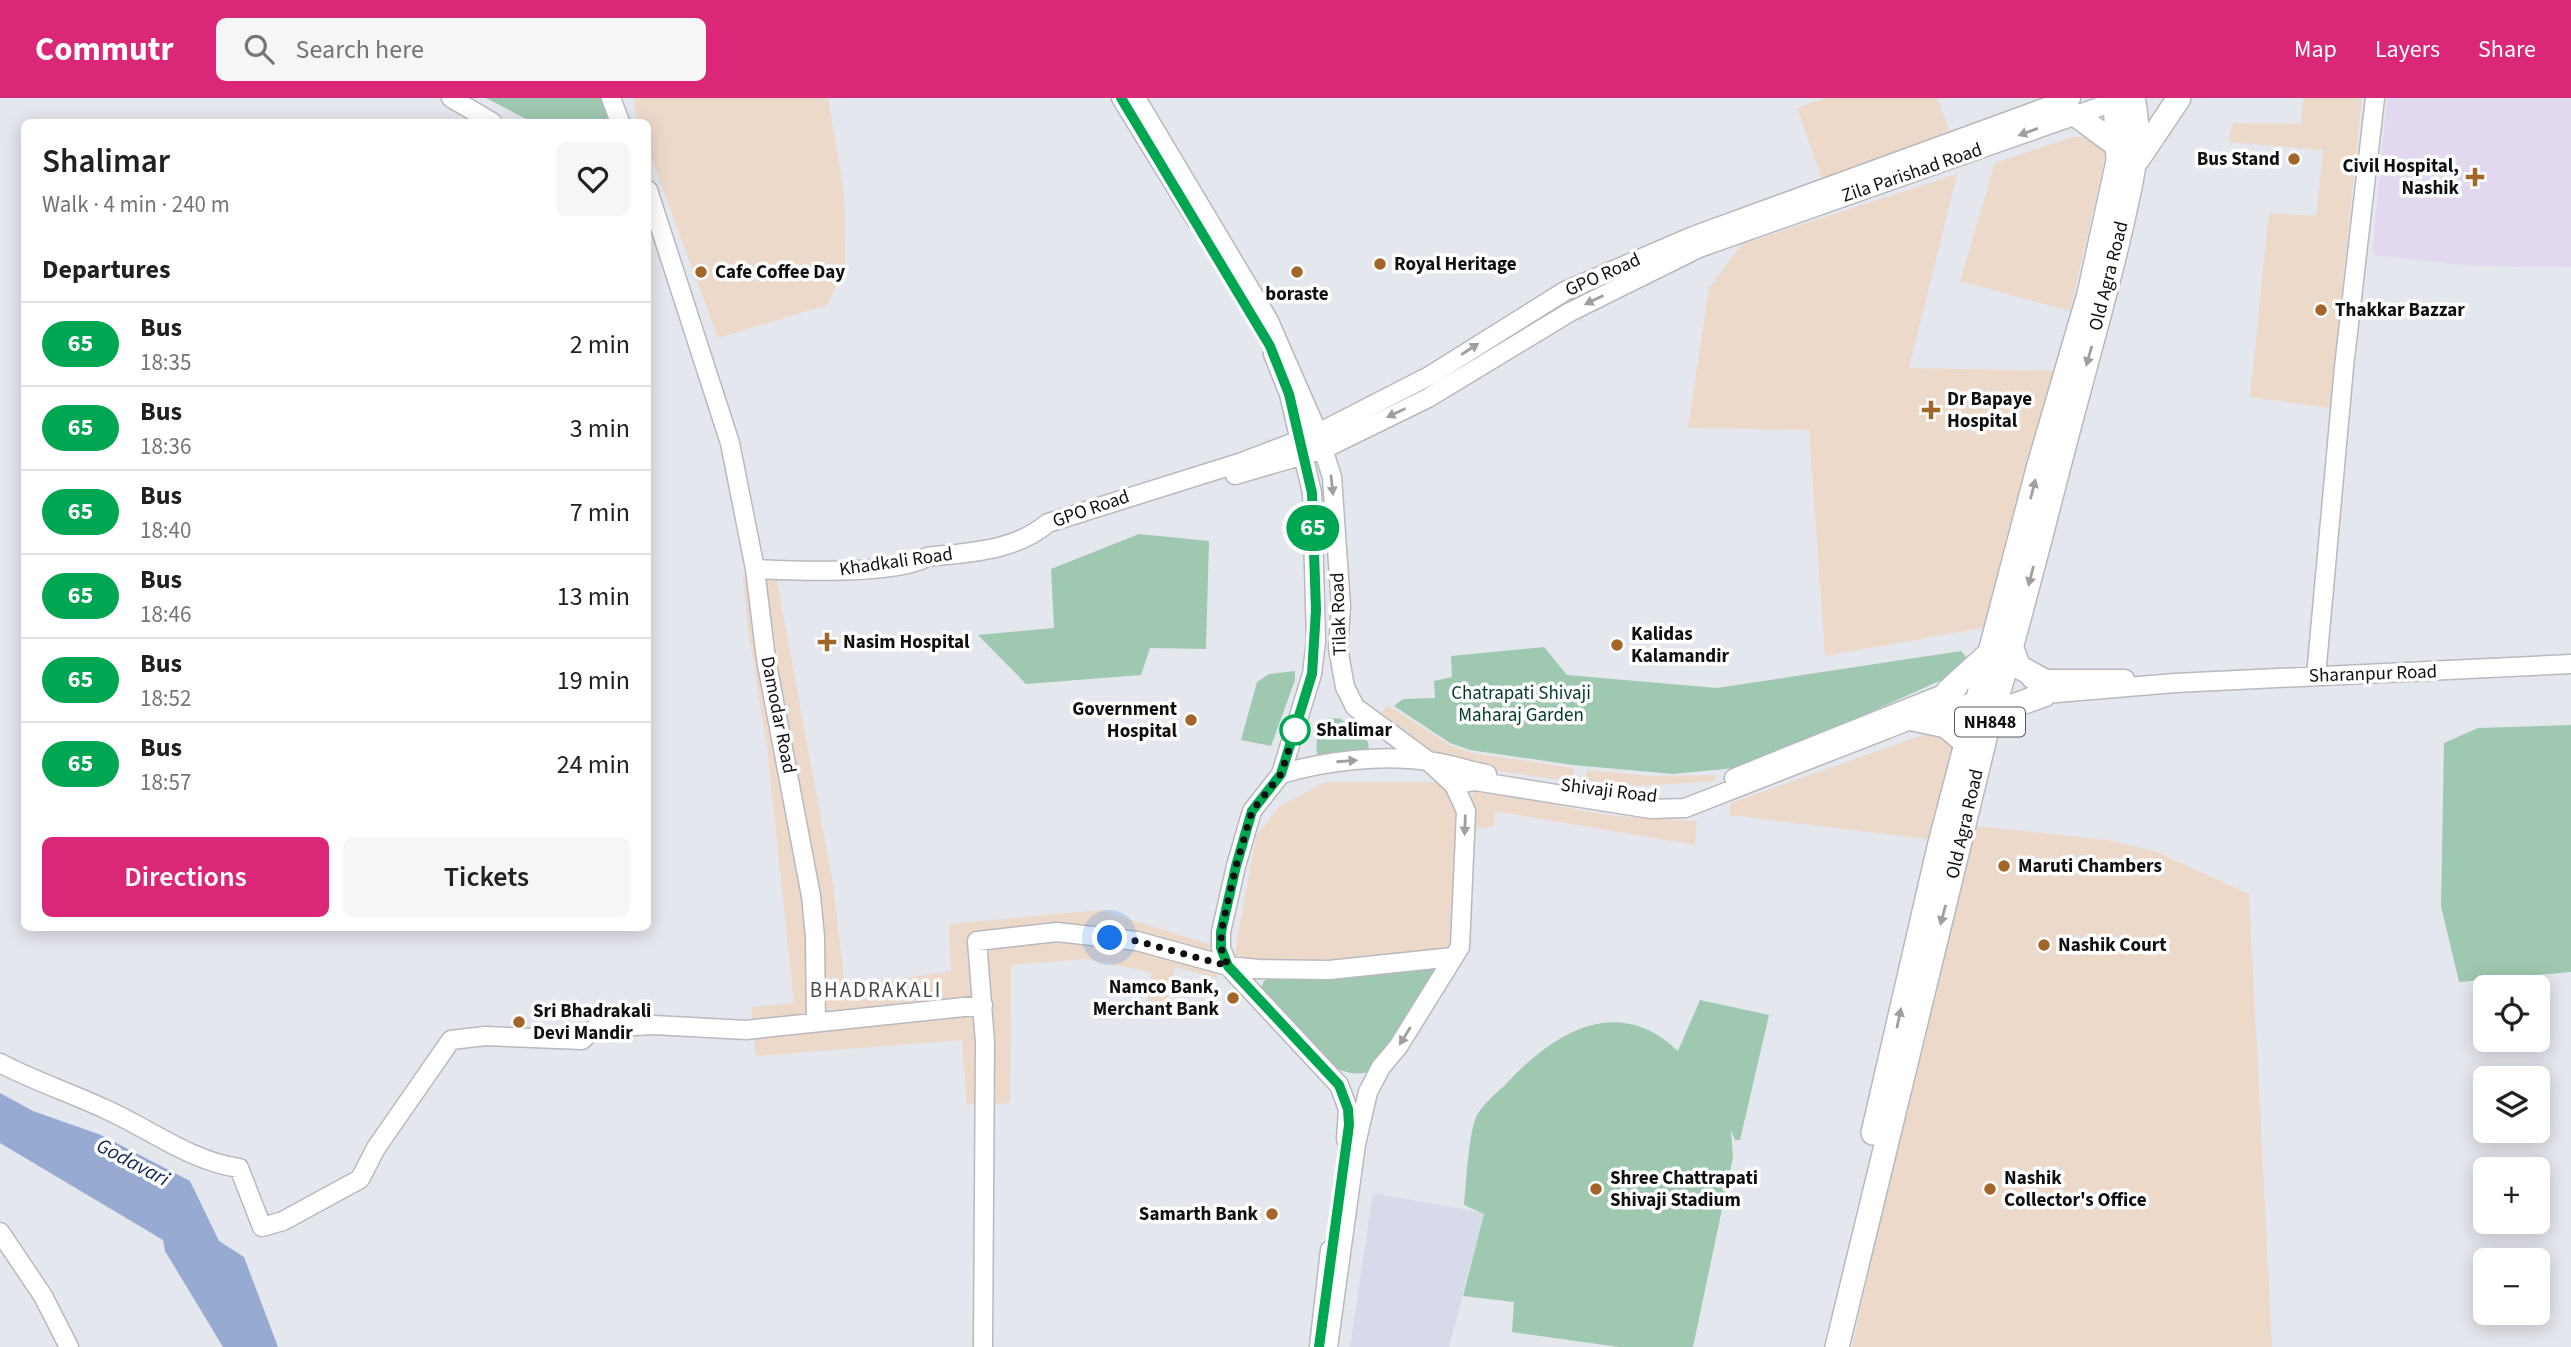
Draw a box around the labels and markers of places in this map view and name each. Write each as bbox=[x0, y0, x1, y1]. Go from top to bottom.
place label: Bus Stand bbox=[2197, 146, 2280, 173]
marker: Bus Stand bbox=[2286, 151, 2302, 167]
place label: Civil Hospital, Nashik bbox=[2342, 153, 2460, 202]
marker: Civil Hospital, Nashik bbox=[2465, 167, 2485, 187]
place label: Royal Heritage bbox=[1394, 251, 1517, 278]
marker: Royal Heritage bbox=[1372, 256, 1388, 272]
place label: Cafe Coffee Day bbox=[715, 259, 845, 286]
marker: Cafe Coffee Day bbox=[693, 264, 709, 280]
marker: boraste bbox=[1289, 264, 1305, 280]
place label: boraste bbox=[1265, 281, 1329, 308]
place label: Thakkar Bazzar bbox=[2335, 297, 2465, 324]
marker: Thakkar Bazzar bbox=[2313, 302, 2329, 318]
place label: Dr Bapaye Hospital bbox=[1947, 386, 2032, 435]
marker: Dr Bapaye Hospital bbox=[1921, 400, 1941, 420]
place label: Kalidas Kalamandir bbox=[1631, 621, 1729, 670]
place label: Nasim Hospital bbox=[843, 629, 970, 656]
marker: Nasim Hospital bbox=[817, 632, 837, 652]
marker: Kalidas Kalamandir bbox=[1609, 637, 1625, 653]
place label: Government Hospital bbox=[1072, 696, 1178, 745]
marker: Government Hospital bbox=[1183, 712, 1199, 728]
marker: Shalimar bbox=[1280, 715, 1310, 745]
place label: Shalimar bbox=[1316, 717, 1392, 744]
place label: Maruti Chambers bbox=[2018, 853, 2162, 880]
marker: Maruti Chambers bbox=[1996, 858, 2012, 874]
place label: Nashik Court bbox=[2058, 932, 2167, 959]
marker: Nashik Court bbox=[2036, 937, 2052, 953]
place label: Namco Bank, Merchant Bank bbox=[1093, 974, 1220, 1023]
marker: Namco Bank, Merchant Bank bbox=[1225, 990, 1241, 1006]
place label: Sri Bhadrakali Devi Mandir bbox=[533, 998, 651, 1047]
marker: Sri Bhadrakali Devi Mandir bbox=[511, 1014, 527, 1030]
place label: Shree Chattrapati Shivaji Stadium bbox=[1610, 1165, 1758, 1214]
place label: Nashik Collector's Office bbox=[2004, 1165, 2147, 1214]
marker: Shree Chattrapati Shivaji Stadium bbox=[1588, 1181, 1604, 1197]
marker: Nashik Collector's Office bbox=[1982, 1181, 1998, 1197]
place label: Samarth Bank bbox=[1139, 1201, 1259, 1228]
marker: Samarth Bank bbox=[1264, 1206, 1280, 1222]

